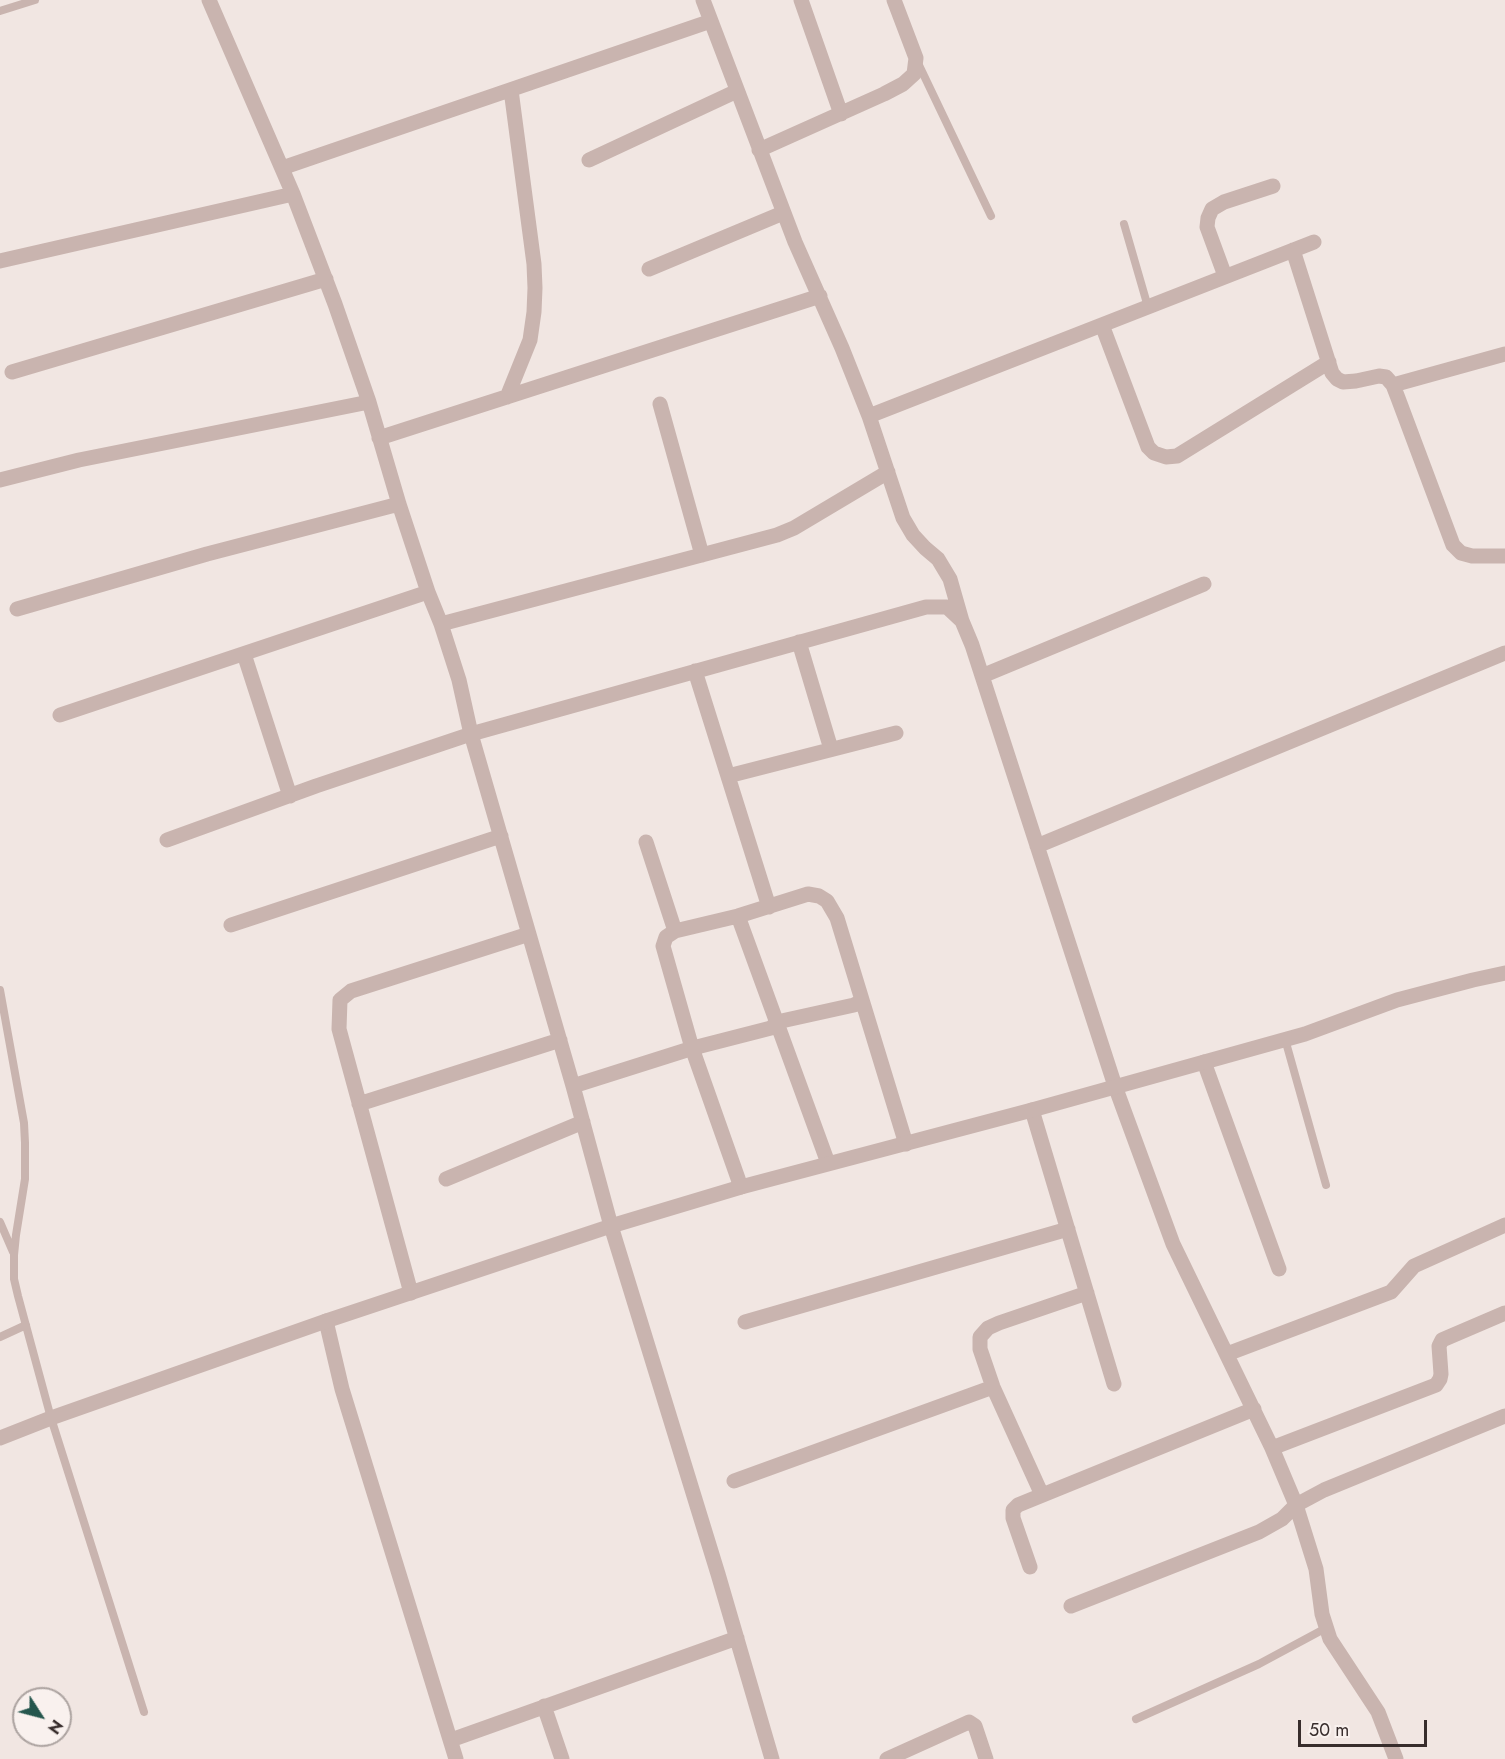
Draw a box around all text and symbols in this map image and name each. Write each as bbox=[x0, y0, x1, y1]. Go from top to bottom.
north arrow bbox=[12, 1687, 72, 1747]
scale bar bbox=[1301, 1708, 1430, 1746]
text: N bbox=[42, 1715, 68, 1739]
text: 50 m bbox=[1309, 1717, 1349, 1743]

